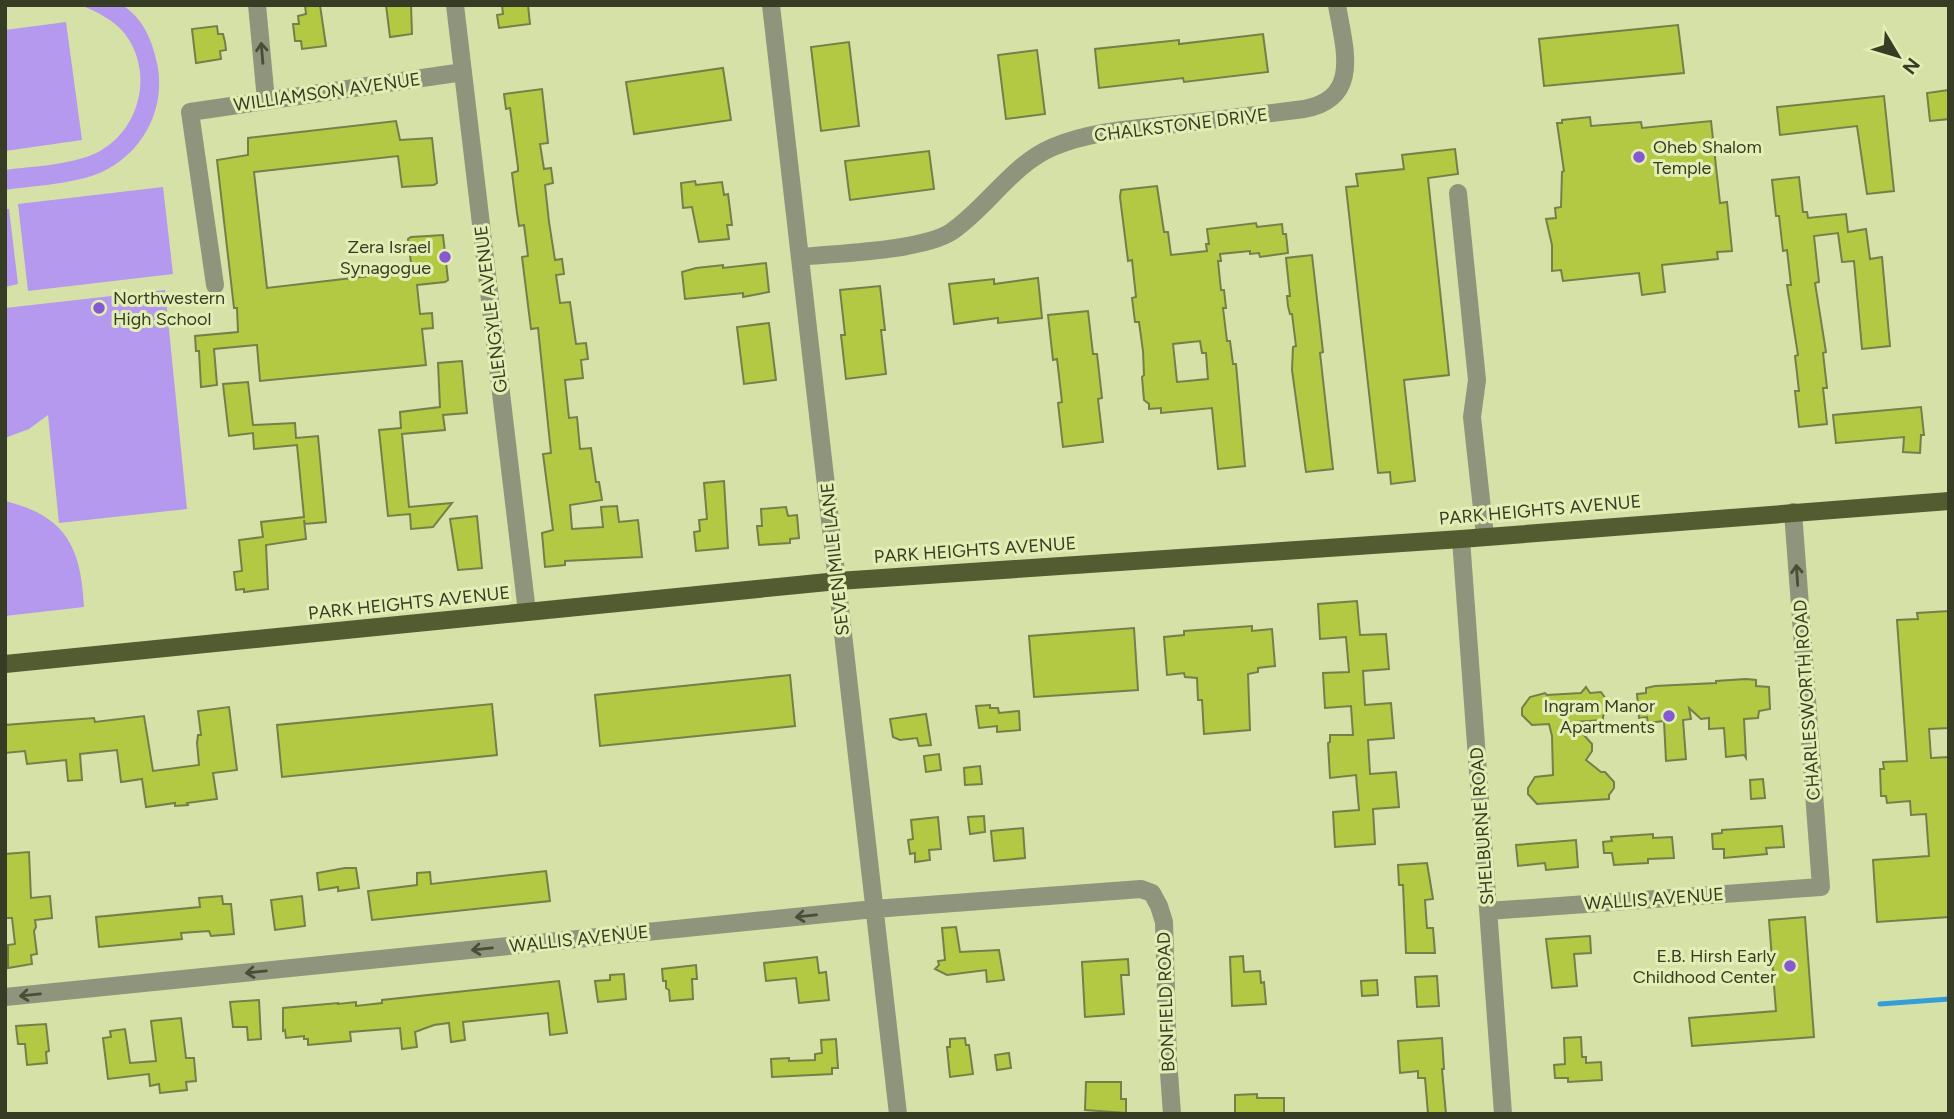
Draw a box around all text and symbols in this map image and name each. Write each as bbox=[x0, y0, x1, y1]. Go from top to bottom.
north arrow bbox=[1863, 21, 1933, 91]
one-way arrow bbox=[255, 42, 268, 64]
text: N bbox=[1897, 53, 1925, 79]
street label: WILLIAMSON AVENUE bbox=[232, 68, 422, 116]
street label: CHALKSTONE DRIVE bbox=[1093, 103, 1269, 147]
place label: Oheb Shalom Temple bbox=[1653, 136, 1762, 179]
marker: Oheb Shalom Temple bbox=[1631, 149, 1647, 165]
street label: GLENGYLE AVENUE bbox=[470, 224, 512, 394]
place label: Zera Israel Synagogue bbox=[340, 236, 431, 279]
marker: Zera Israel Synagogue bbox=[437, 249, 453, 265]
place label: Northwestern High School bbox=[113, 287, 225, 330]
marker: Northwestern High School bbox=[91, 300, 107, 316]
street label: SEVEN MILE LANE bbox=[816, 481, 854, 637]
street label: PARK HEIGHTS AVENUE bbox=[1438, 490, 1642, 530]
street label: PARK HEIGHTS AVENUE bbox=[873, 532, 1077, 568]
one-way arrow bbox=[1791, 563, 1804, 586]
street label: PARK HEIGHTS AVENUE bbox=[307, 581, 511, 625]
street label: CHARLESWORTH ROAD bbox=[1789, 599, 1825, 801]
place label: Ingram Manor Apartments bbox=[1544, 695, 1655, 738]
marker: Ingram Manor Apartments bbox=[1661, 708, 1677, 724]
street label: SHELBURNE ROAD bbox=[1466, 746, 1498, 906]
street label: WALLIS AVENUE bbox=[1583, 883, 1725, 915]
one-way arrow bbox=[795, 910, 818, 923]
street label: WALLIS AVENUE bbox=[508, 921, 650, 957]
street label: BONFIELD ROAD bbox=[1153, 932, 1179, 1072]
one-way arrow bbox=[471, 943, 494, 956]
place label: E.B. Hirsh Early Childhood Center bbox=[1633, 945, 1777, 988]
marker: E.B. Hirsh Early Childhood Center bbox=[1782, 958, 1798, 974]
one-way arrow bbox=[245, 966, 268, 979]
one-way arrow bbox=[19, 989, 41, 1002]

